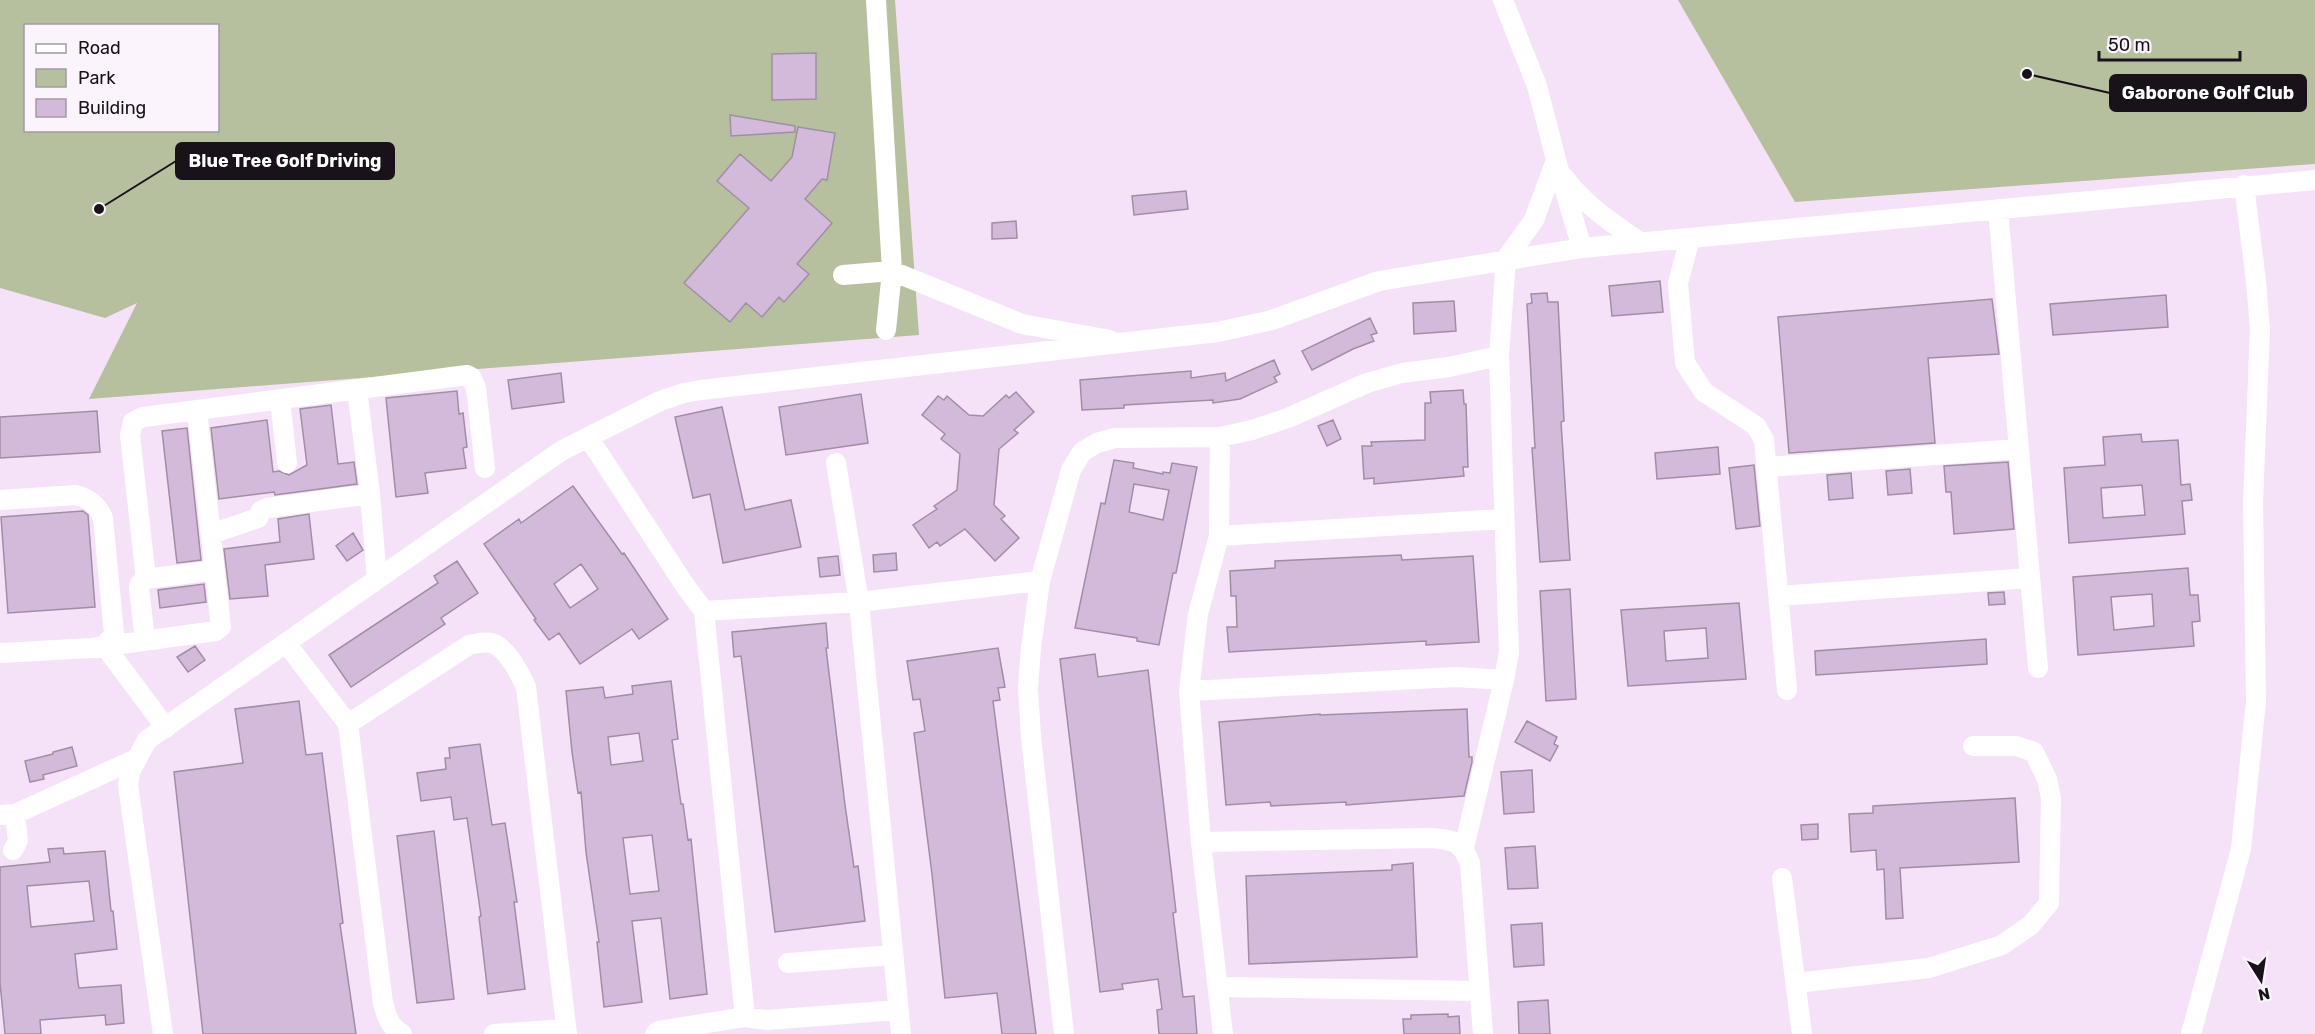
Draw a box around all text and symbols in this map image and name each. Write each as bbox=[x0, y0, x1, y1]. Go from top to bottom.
legend bbox=[24, 24, 219, 132]
scale bar bbox=[2099, 24, 2240, 62]
text: 50 m bbox=[2108, 34, 2151, 56]
text: Road bbox=[78, 37, 121, 59]
text: Park bbox=[78, 67, 116, 89]
callout: Gaborone Golf Club bbox=[2110, 75, 2306, 111]
text: Gaborone Golf Club bbox=[2122, 82, 2294, 104]
text: Building bbox=[78, 97, 146, 119]
callout: Blue Tree Golf Driving bbox=[176, 143, 394, 179]
text: Blue Tree Golf Driving bbox=[189, 150, 381, 172]
north arrow bbox=[2231, 950, 2291, 1010]
text: N bbox=[2256, 984, 2272, 1005]

